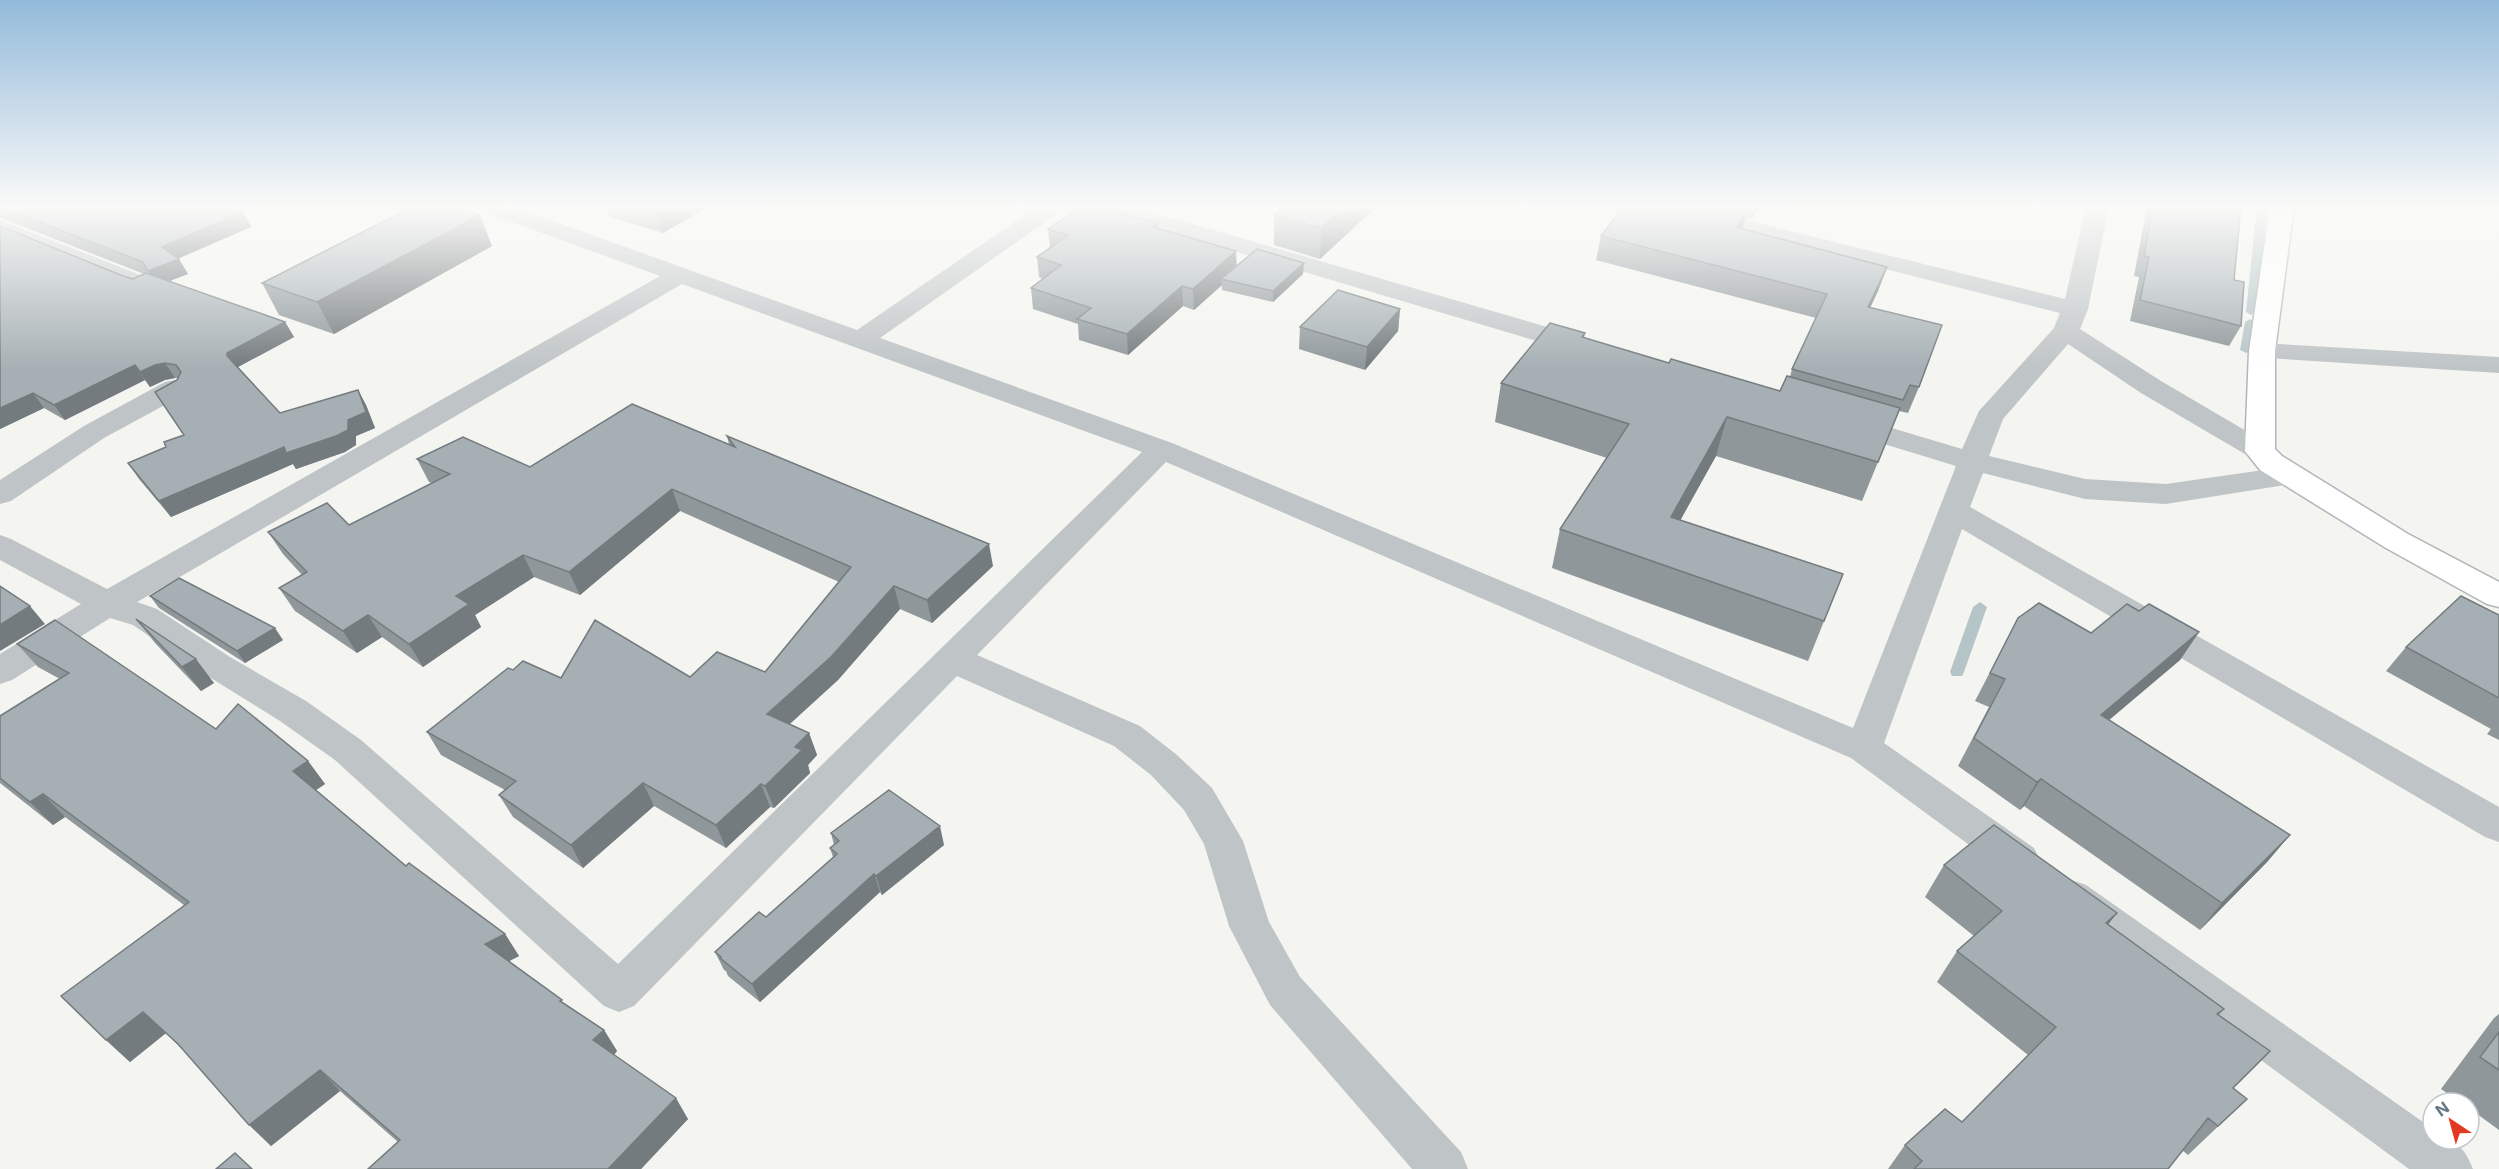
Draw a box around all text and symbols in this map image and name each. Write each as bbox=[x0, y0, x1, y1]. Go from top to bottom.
north arrow bbox=[2421, 1091, 2481, 1151]
text: N bbox=[2431, 1097, 2453, 1121]

